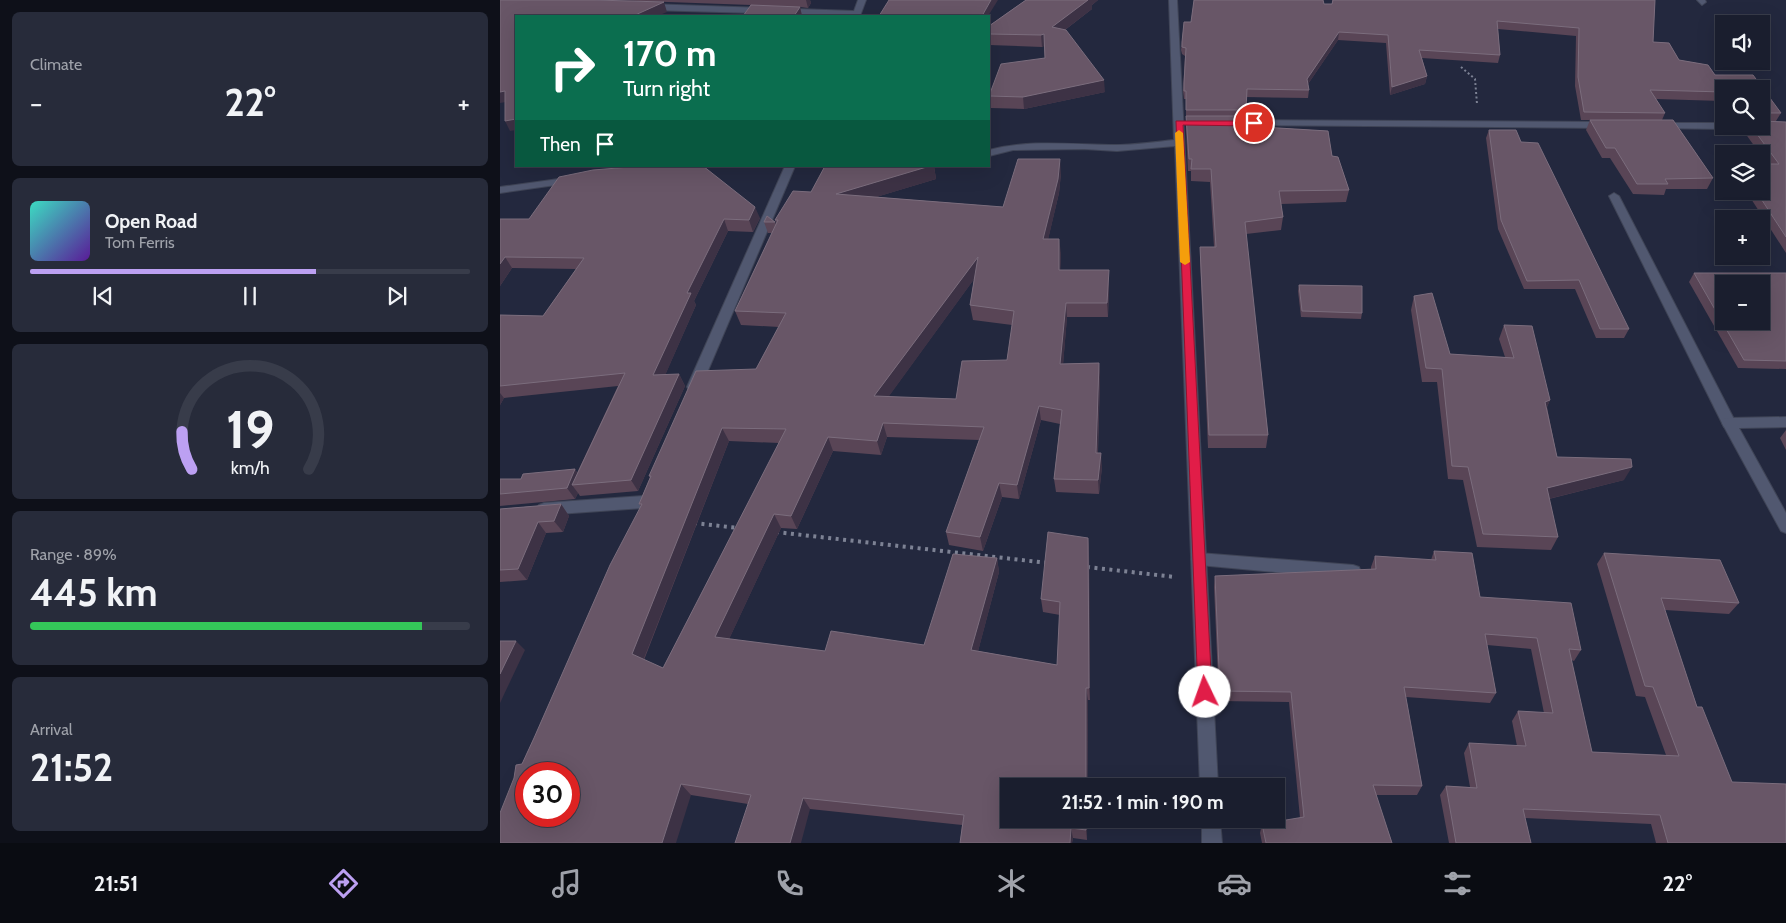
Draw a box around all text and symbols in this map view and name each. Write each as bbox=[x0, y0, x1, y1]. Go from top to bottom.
map controls bbox=[1715, 15, 1770, 330]
button: sound bbox=[1715, 15, 1770, 70]
text: 170 m bbox=[623, 32, 716, 75]
icon: right bbox=[540, 35, 605, 100]
text: Climate bbox=[30, 55, 82, 74]
text: Turn right bbox=[623, 75, 710, 102]
text: 22° bbox=[224, 79, 276, 126]
button: search bbox=[1715, 80, 1770, 135]
text: − bbox=[30, 86, 42, 120]
text: + bbox=[458, 86, 470, 120]
pin bbox=[1233, 102, 1275, 144]
icon: arrive bbox=[1240, 109, 1268, 137]
icon: arrive bbox=[591, 130, 619, 158]
text: Then bbox=[540, 133, 581, 156]
button: layers bbox=[1715, 145, 1770, 200]
text: Open Road bbox=[105, 210, 197, 233]
button: + bbox=[1715, 210, 1770, 265]
text: Tom Ferris bbox=[105, 233, 175, 252]
button: − bbox=[1715, 275, 1770, 330]
icon: previous bbox=[89, 282, 117, 310]
icon: pause bbox=[236, 282, 264, 310]
icon: next bbox=[383, 282, 411, 310]
text: 19 bbox=[226, 398, 274, 461]
text: km/h bbox=[230, 457, 270, 478]
text: Range · 89% bbox=[30, 545, 117, 564]
text: 445 km bbox=[30, 569, 158, 616]
position arrow bbox=[1178, 665, 1230, 717]
text: Arrival bbox=[30, 720, 73, 739]
text: 21:52 bbox=[30, 744, 113, 791]
speed limit sign: 30 bbox=[515, 762, 580, 827]
text: 21:52 · 1 min · 190 m bbox=[1061, 791, 1224, 814]
icon: directions bbox=[326, 866, 361, 901]
icon: music bbox=[549, 866, 584, 901]
icon: phone bbox=[772, 866, 807, 901]
icon: climate bbox=[994, 866, 1029, 901]
icon: car bbox=[1217, 866, 1252, 901]
icon: filters bbox=[1440, 866, 1475, 901]
text: 21:51 bbox=[94, 870, 138, 897]
text: 22° bbox=[1662, 870, 1692, 897]

